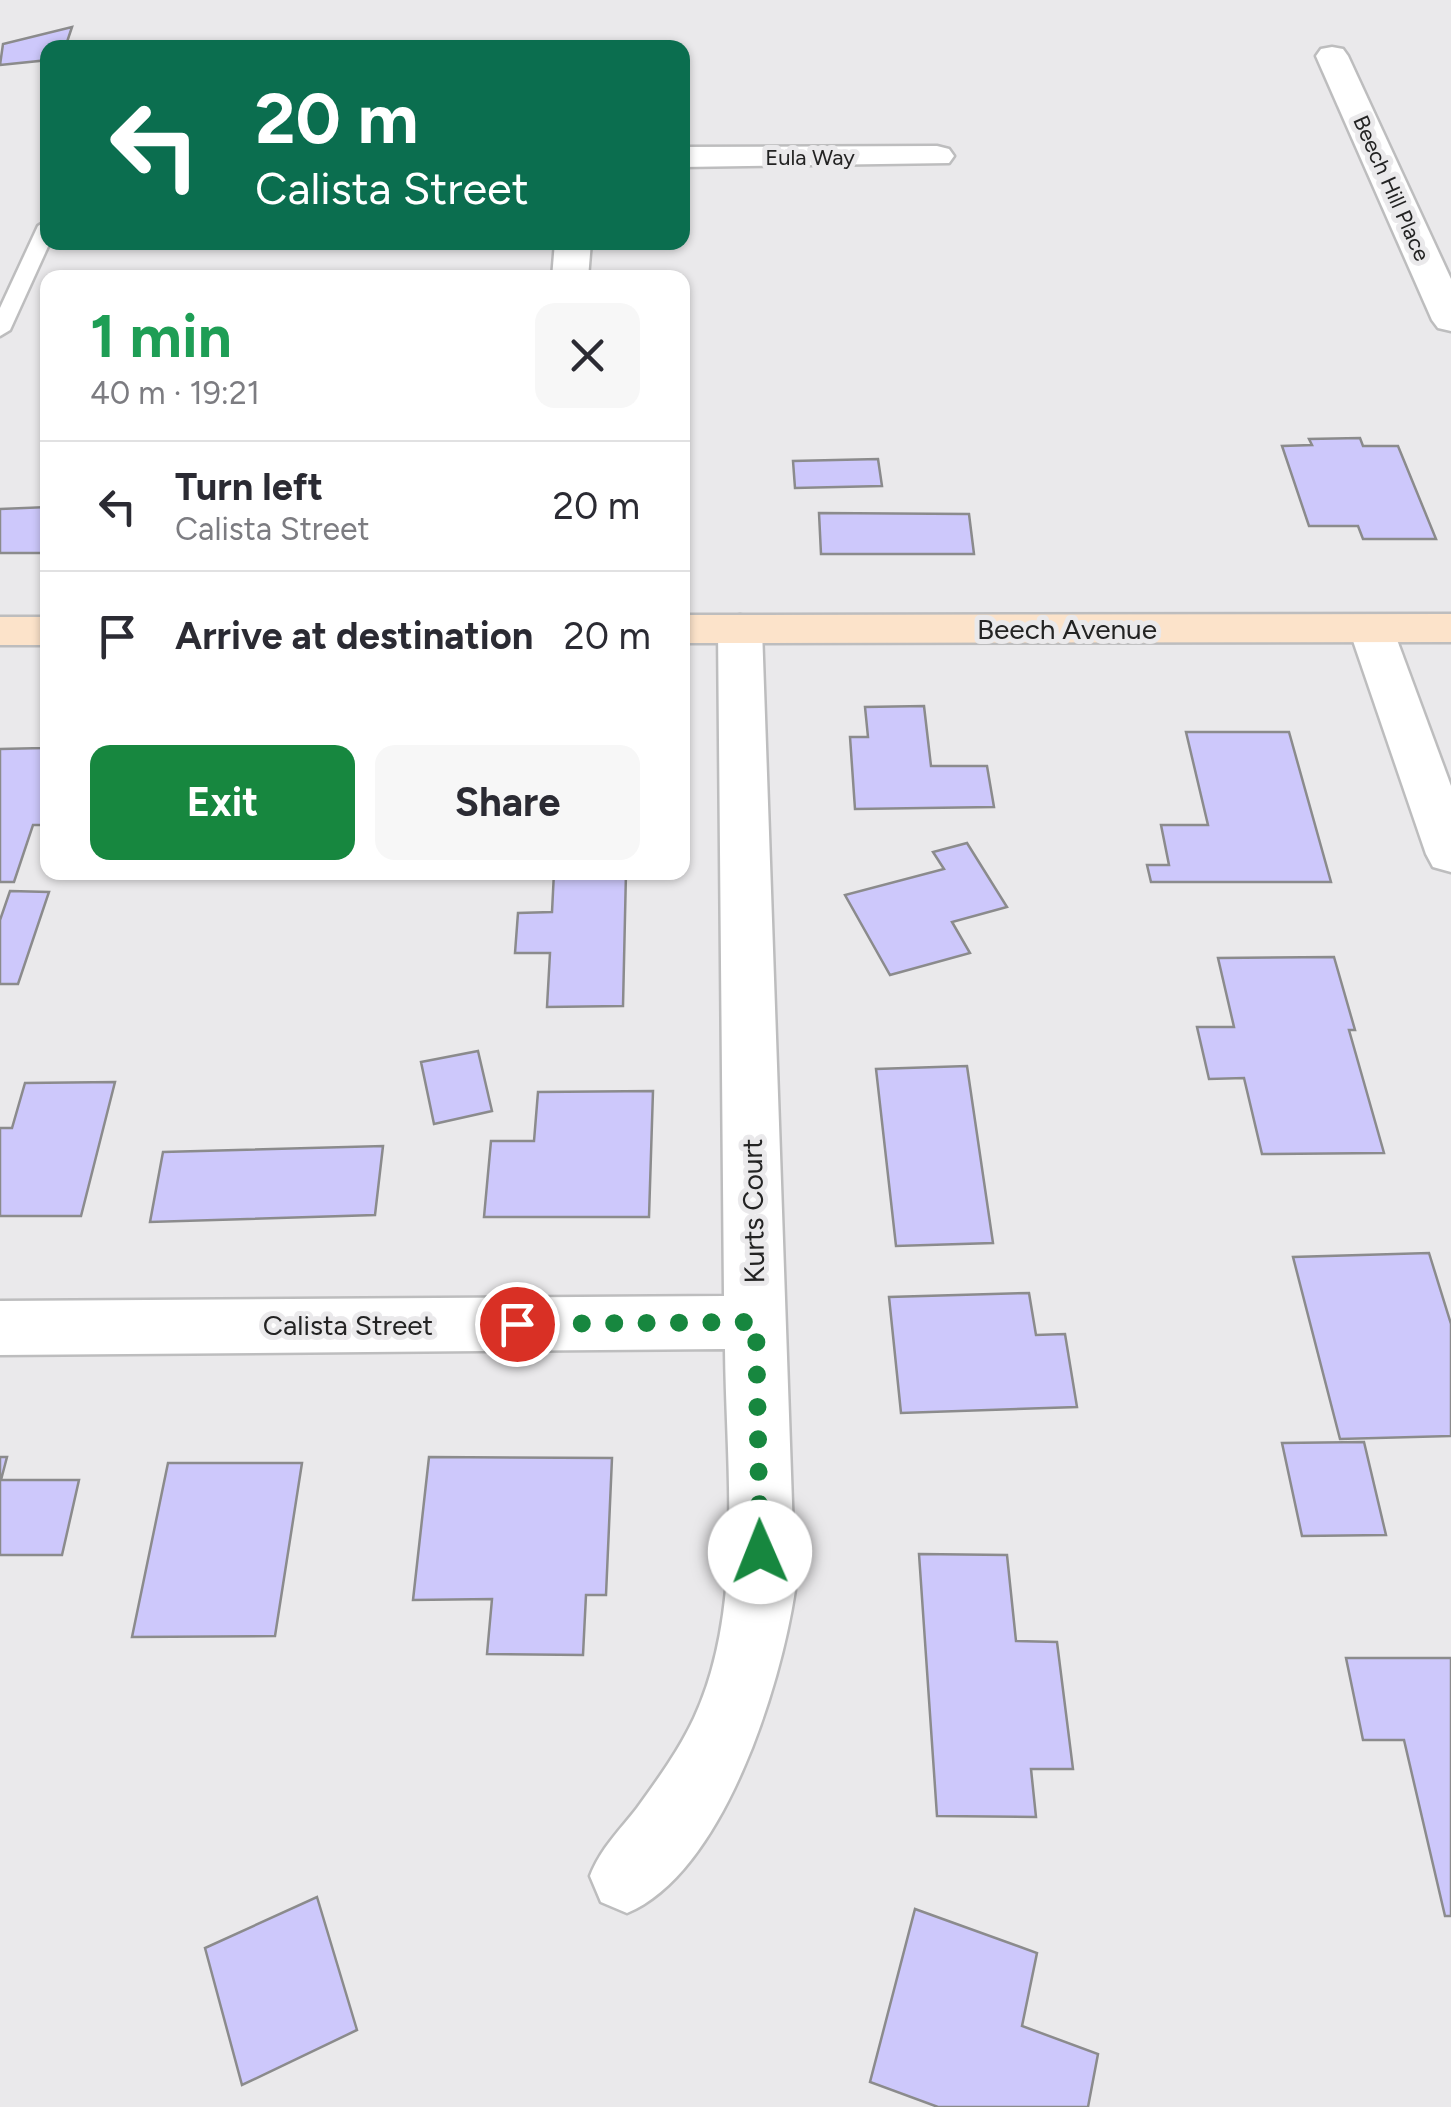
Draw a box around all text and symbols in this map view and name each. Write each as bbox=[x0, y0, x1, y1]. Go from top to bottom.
text: 20 m bbox=[255, 76, 419, 161]
icon: left bbox=[90, 80, 220, 210]
street label: Beech Hill Place bbox=[1347, 111, 1436, 265]
street label: Eula Way bbox=[765, 144, 855, 171]
text: Calista Street bbox=[255, 161, 529, 215]
text: 1 min bbox=[90, 300, 232, 372]
button: close bbox=[535, 303, 640, 408]
text: 40 m · 19:21 bbox=[90, 374, 260, 412]
text: Turn left bbox=[175, 464, 323, 510]
icon: left bbox=[90, 479, 145, 534]
text: 20 m bbox=[553, 483, 640, 529]
text: Calista Street bbox=[175, 510, 370, 548]
icon: arrive bbox=[90, 609, 145, 664]
street label: Beech Avenue bbox=[977, 612, 1157, 646]
text: Arrive at destination bbox=[175, 613, 533, 659]
text: 20 m bbox=[563, 613, 651, 659]
button: Exit bbox=[90, 745, 355, 860]
button: Share bbox=[375, 745, 640, 860]
street label: Kurts Court bbox=[735, 1138, 771, 1284]
pin bbox=[475, 1282, 560, 1367]
icon: arrive bbox=[490, 1297, 545, 1352]
street label: Calista Street bbox=[263, 1308, 433, 1342]
position arrow bbox=[708, 1500, 812, 1604]

